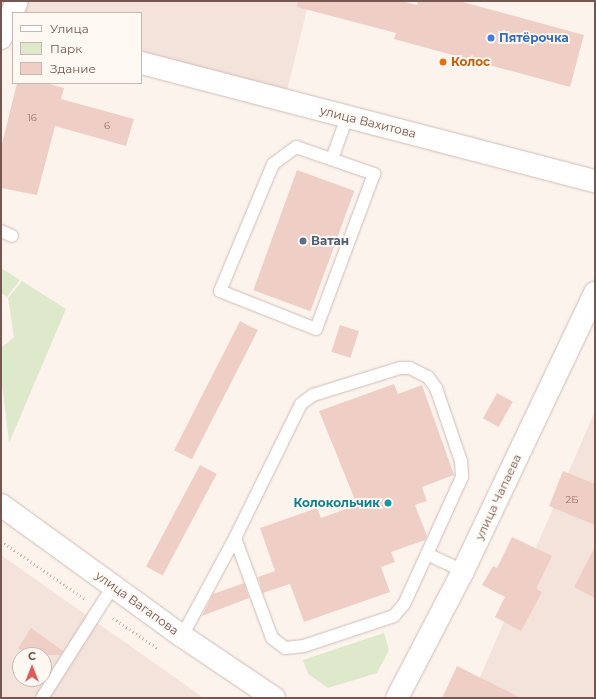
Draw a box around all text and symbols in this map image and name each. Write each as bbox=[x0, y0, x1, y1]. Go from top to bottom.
legend bbox=[12, 12, 142, 84]
text: Улица bbox=[50, 21, 89, 36]
place label: Пятёрочка bbox=[499, 31, 569, 45]
marker: Пятёрочка bbox=[486, 33, 496, 43]
text: Парк bbox=[50, 41, 82, 56]
place label: Колос bbox=[451, 55, 490, 69]
marker: Колос bbox=[438, 57, 448, 67]
text: Здание bbox=[50, 61, 96, 76]
street label: улица Вахитова bbox=[318, 103, 418, 141]
house number: 16 bbox=[27, 112, 37, 124]
house number: 6 bbox=[104, 120, 110, 132]
place label: Ватан bbox=[311, 234, 349, 248]
marker: Ватан bbox=[298, 236, 308, 246]
street label: улица Чапаева bbox=[472, 452, 524, 542]
house number: 2Б bbox=[566, 494, 578, 506]
place label: Колокольчик bbox=[294, 496, 380, 510]
marker: Колокольчик bbox=[383, 498, 393, 508]
street label: улица Вагапова bbox=[93, 568, 181, 638]
north arrow bbox=[12, 647, 52, 687]
text: С bbox=[28, 649, 36, 663]

